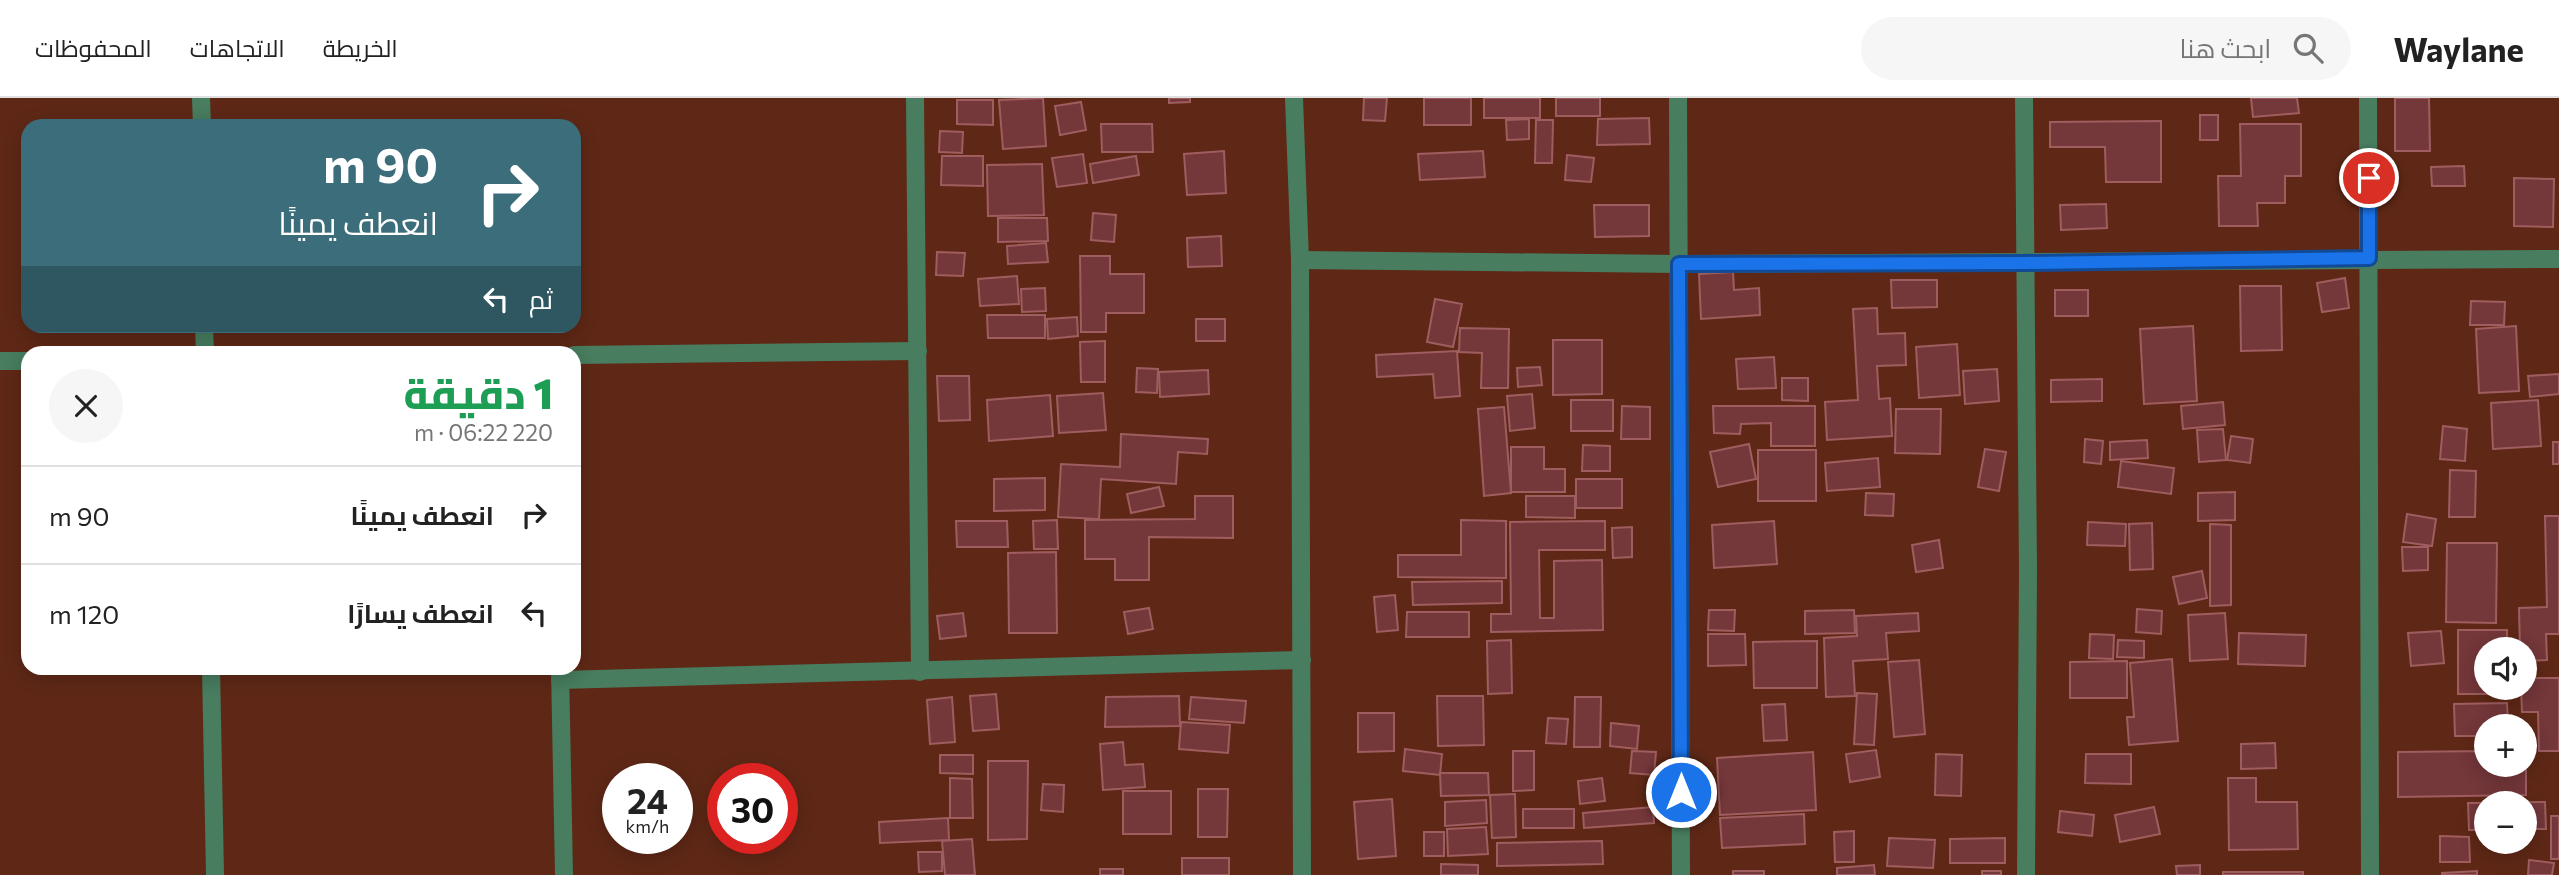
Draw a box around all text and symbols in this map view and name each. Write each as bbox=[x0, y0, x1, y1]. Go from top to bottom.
search box bbox=[1861, 17, 2351, 80]
text: Waylane bbox=[2393, 28, 2524, 69]
icon: search bbox=[2289, 29, 2327, 67]
text: ابحث هنا bbox=[2180, 32, 2271, 63]
text: المحفوظات bbox=[35, 33, 152, 62]
text: الاتجاهات bbox=[190, 33, 285, 62]
text: الخريطة bbox=[323, 33, 398, 62]
text: 90 m bbox=[323, 133, 438, 193]
icon: right bbox=[462, 147, 553, 238]
pin bbox=[2339, 148, 2399, 208]
icon: arrive bbox=[2350, 159, 2388, 197]
text: انعطف يمينًا bbox=[278, 202, 438, 242]
icon: left bbox=[477, 280, 515, 318]
text: ثم bbox=[529, 283, 553, 314]
text: 1 دقيقة bbox=[403, 366, 553, 418]
button: close bbox=[49, 369, 123, 443]
text: 220 m · 06:22 bbox=[414, 418, 553, 446]
icon: right bbox=[515, 496, 553, 534]
text: انعطف يمينًا bbox=[350, 499, 494, 530]
text: 90 m bbox=[49, 500, 109, 531]
icon: left bbox=[515, 594, 553, 632]
text: انعطف يسارًا bbox=[347, 597, 494, 628]
text: 120 m bbox=[49, 598, 119, 629]
map controls bbox=[2474, 637, 2537, 854]
button: sound bbox=[2474, 637, 2537, 700]
button: + bbox=[2474, 714, 2537, 777]
position arrow bbox=[1644, 755, 1718, 829]
speed limit sign: 30 bbox=[707, 763, 798, 854]
text: 24 bbox=[627, 778, 668, 821]
button: − bbox=[2474, 791, 2537, 854]
text: km/h bbox=[626, 815, 669, 837]

